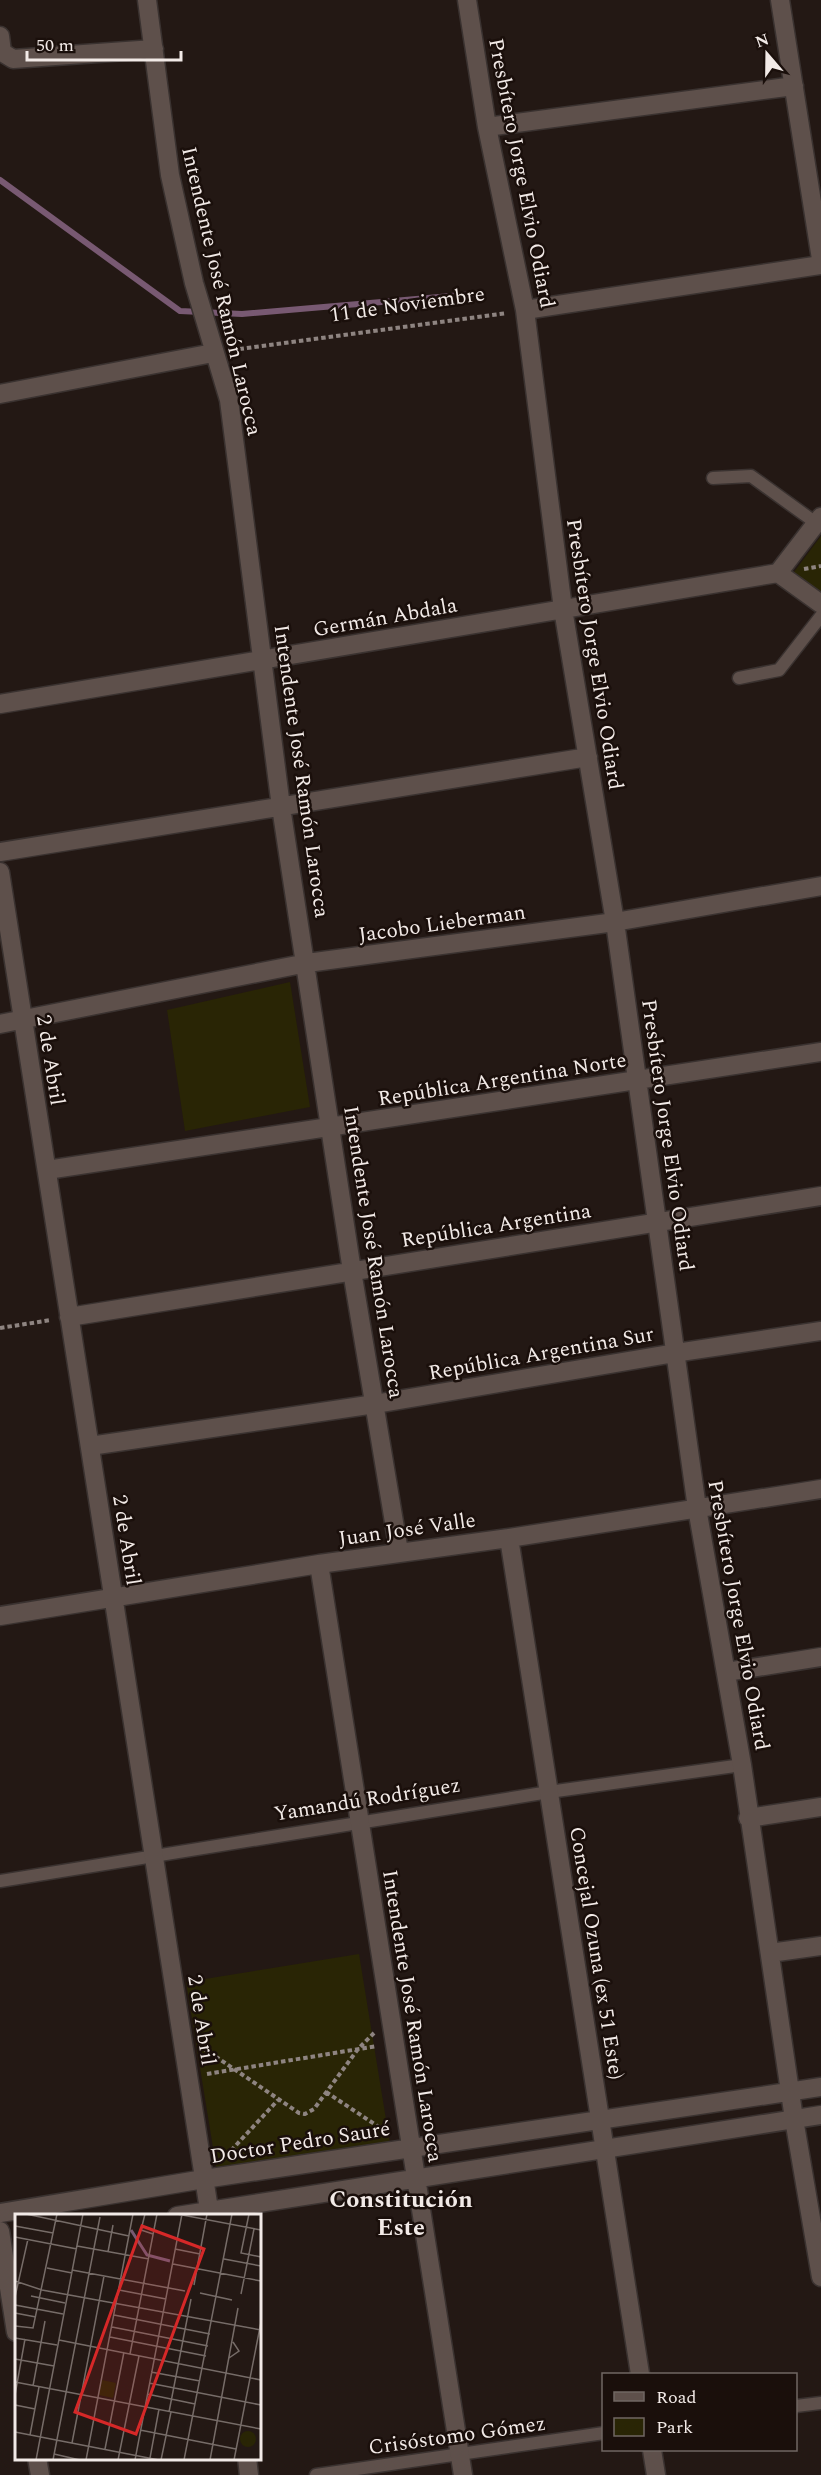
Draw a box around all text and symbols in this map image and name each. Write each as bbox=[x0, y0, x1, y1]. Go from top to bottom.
scale bar bbox=[27, 24, 182, 62]
north arrow bbox=[737, 24, 797, 84]
text: N bbox=[752, 27, 772, 54]
text: 50 m bbox=[36, 32, 74, 59]
street label: Presbítero Jorge Elvio Odiard bbox=[479, 36, 563, 311]
street label: Intendente José Ramón Larocca bbox=[172, 144, 270, 440]
street label: 11 de Noviembre bbox=[327, 278, 487, 332]
street label: Presbítero Jorge Elvio Odiard bbox=[557, 516, 631, 792]
street label: Germán Abdala bbox=[311, 589, 460, 646]
street label: Intendente José Ramón Larocca bbox=[265, 622, 338, 921]
street label: Jacobo Lieberman bbox=[357, 896, 528, 952]
street label: Presbítero Jorge Elvio Odiard bbox=[632, 997, 702, 1273]
street label: 2 de Abril bbox=[27, 1013, 73, 1108]
street label: República Argentina Norte bbox=[376, 1045, 629, 1115]
street label: Intendente José Ramón Larocca bbox=[334, 1104, 412, 1401]
street label: República Argentina bbox=[399, 1195, 594, 1257]
street label: República Argentina Sur bbox=[426, 1318, 656, 1390]
street label: Presbítero Jorge Elvio Odiard bbox=[698, 1477, 778, 1753]
street label: 2 de Abril bbox=[103, 1493, 149, 1588]
street label: Juan José Valle bbox=[336, 1505, 478, 1555]
street label: Yamandú Rodríguez bbox=[272, 1769, 463, 1831]
street label: Concejal Ozuna (ex 51 Este) bbox=[560, 1824, 632, 2082]
street label: Intendente José Ramón Larocca bbox=[373, 1868, 451, 2165]
street label: 2 de Abril bbox=[178, 1973, 224, 2068]
street label: Doctor Pedro Sauré bbox=[208, 2113, 393, 2173]
district label: Constitución Este bbox=[329, 2182, 473, 2246]
inset map bbox=[15, 2214, 261, 2460]
legend bbox=[602, 2373, 797, 2451]
text: Road bbox=[656, 2384, 697, 2411]
street label: Crisóstomo Gómez bbox=[366, 2408, 548, 2464]
text: Park bbox=[656, 2414, 693, 2441]

